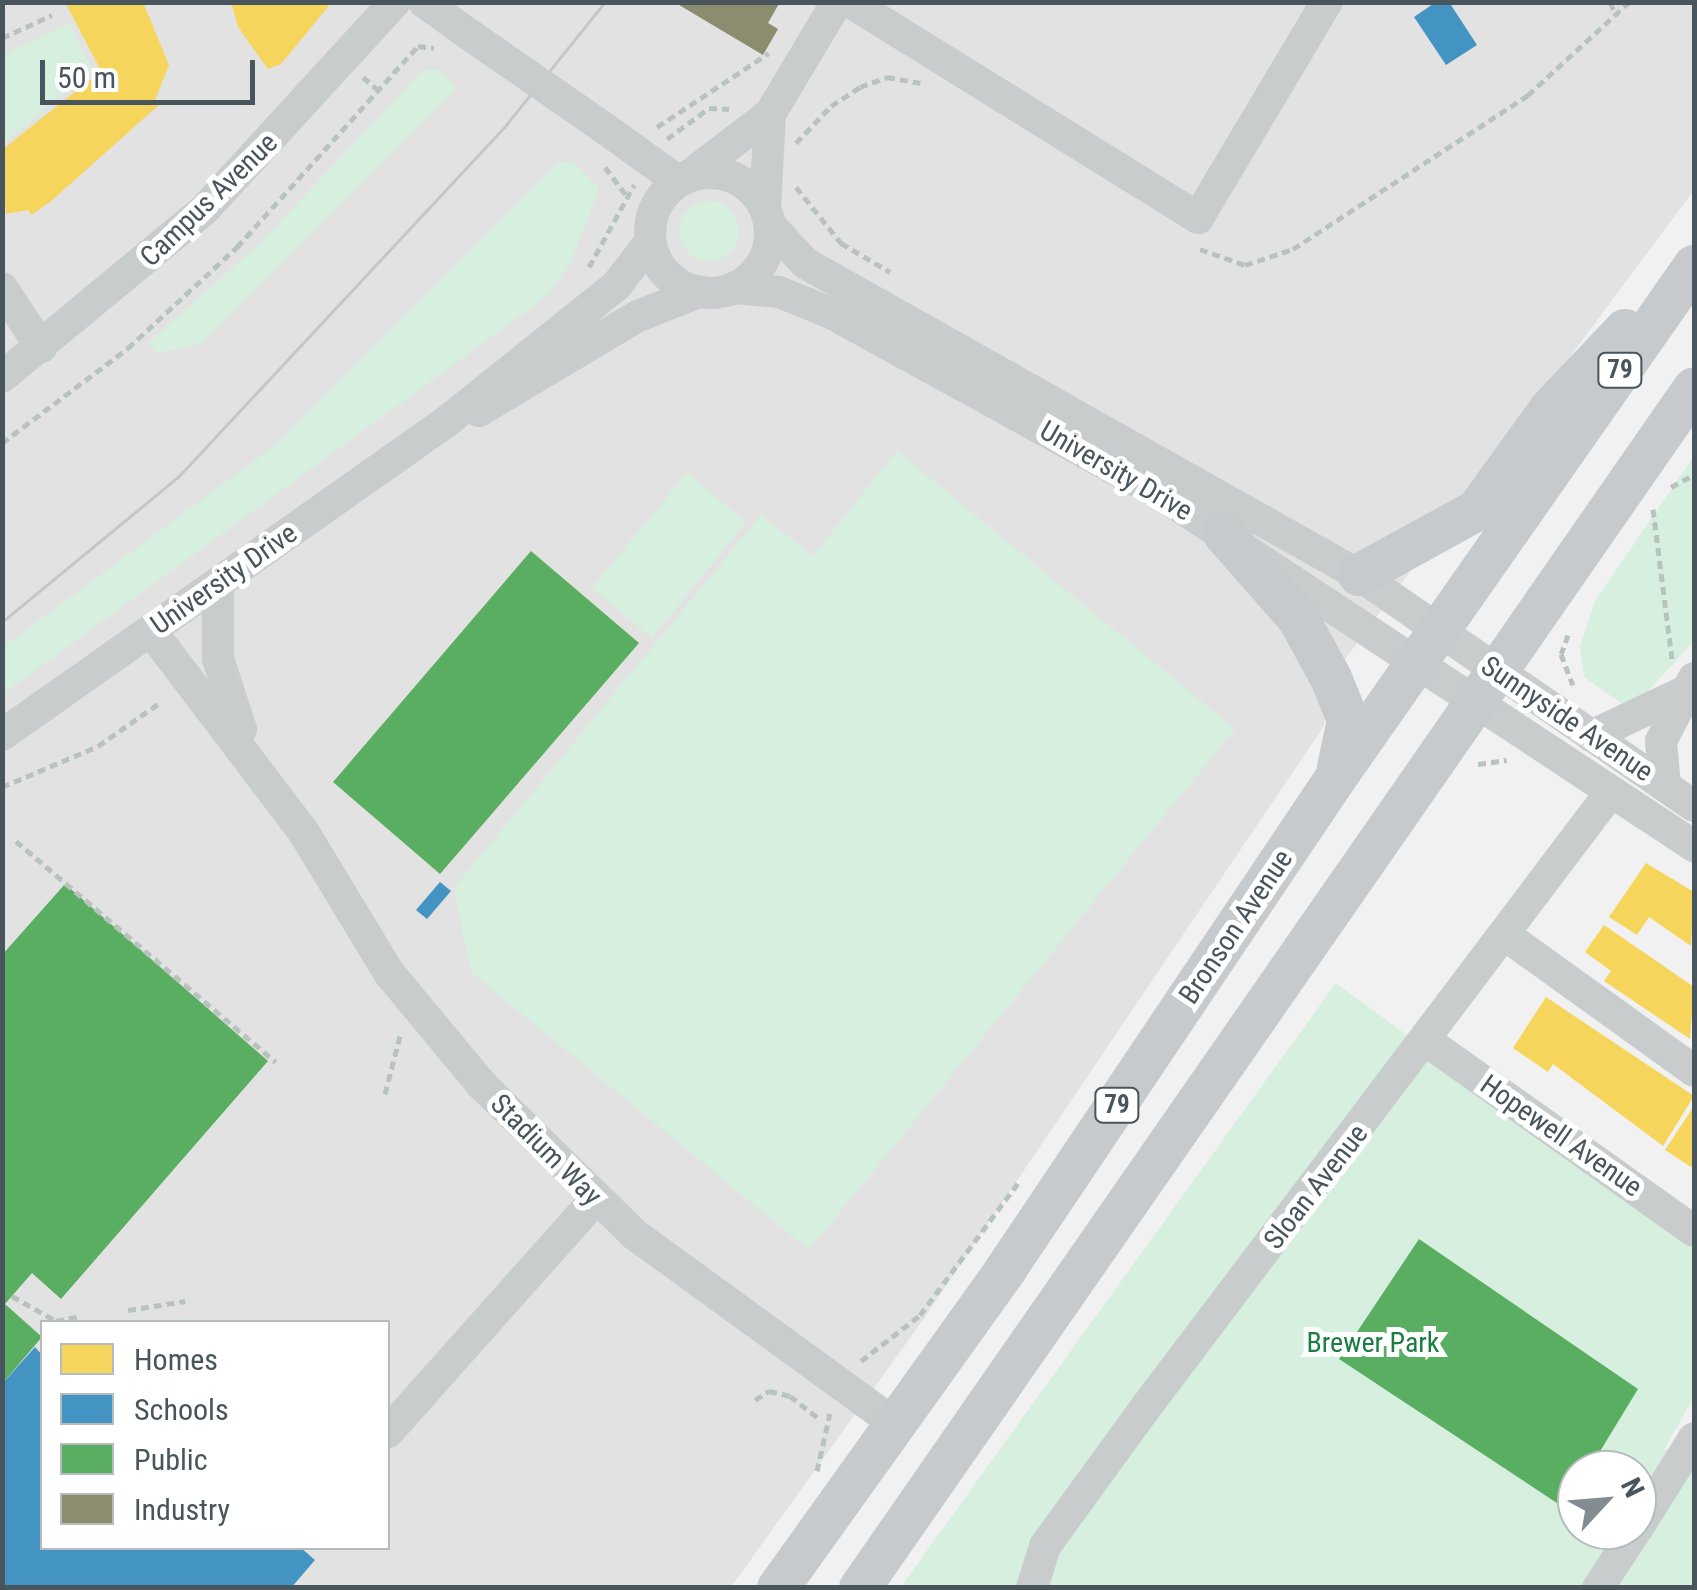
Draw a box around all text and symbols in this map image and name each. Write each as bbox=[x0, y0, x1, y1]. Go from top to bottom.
scale bar bbox=[45, 40, 260, 102]
text: 50 m bbox=[57, 60, 116, 95]
street label: Campus Avenue bbox=[133, 126, 285, 274]
road number: 79 bbox=[1595, 350, 1645, 390]
street label: University Drive bbox=[1034, 414, 1198, 528]
street label: University Drive bbox=[144, 516, 304, 642]
street label: Sunnyside Avenue bbox=[1475, 649, 1659, 789]
street label: Bronson Avenue bbox=[1172, 844, 1300, 1010]
street label: Hopewell Avenue bbox=[1474, 1068, 1648, 1204]
road number: 79 bbox=[1092, 1085, 1142, 1125]
street label: Stadium Way bbox=[483, 1087, 609, 1213]
street label: Sloan Avenue bbox=[1257, 1118, 1375, 1256]
legend bbox=[40, 1320, 390, 1550]
park label: Brewer Park bbox=[1307, 1326, 1439, 1360]
text: Homes bbox=[134, 1342, 218, 1377]
text: Schools bbox=[134, 1392, 229, 1427]
text: Public bbox=[134, 1442, 208, 1477]
north arrow bbox=[1557, 1450, 1657, 1550]
text: N bbox=[1614, 1473, 1651, 1502]
text: Industry bbox=[134, 1492, 230, 1527]

